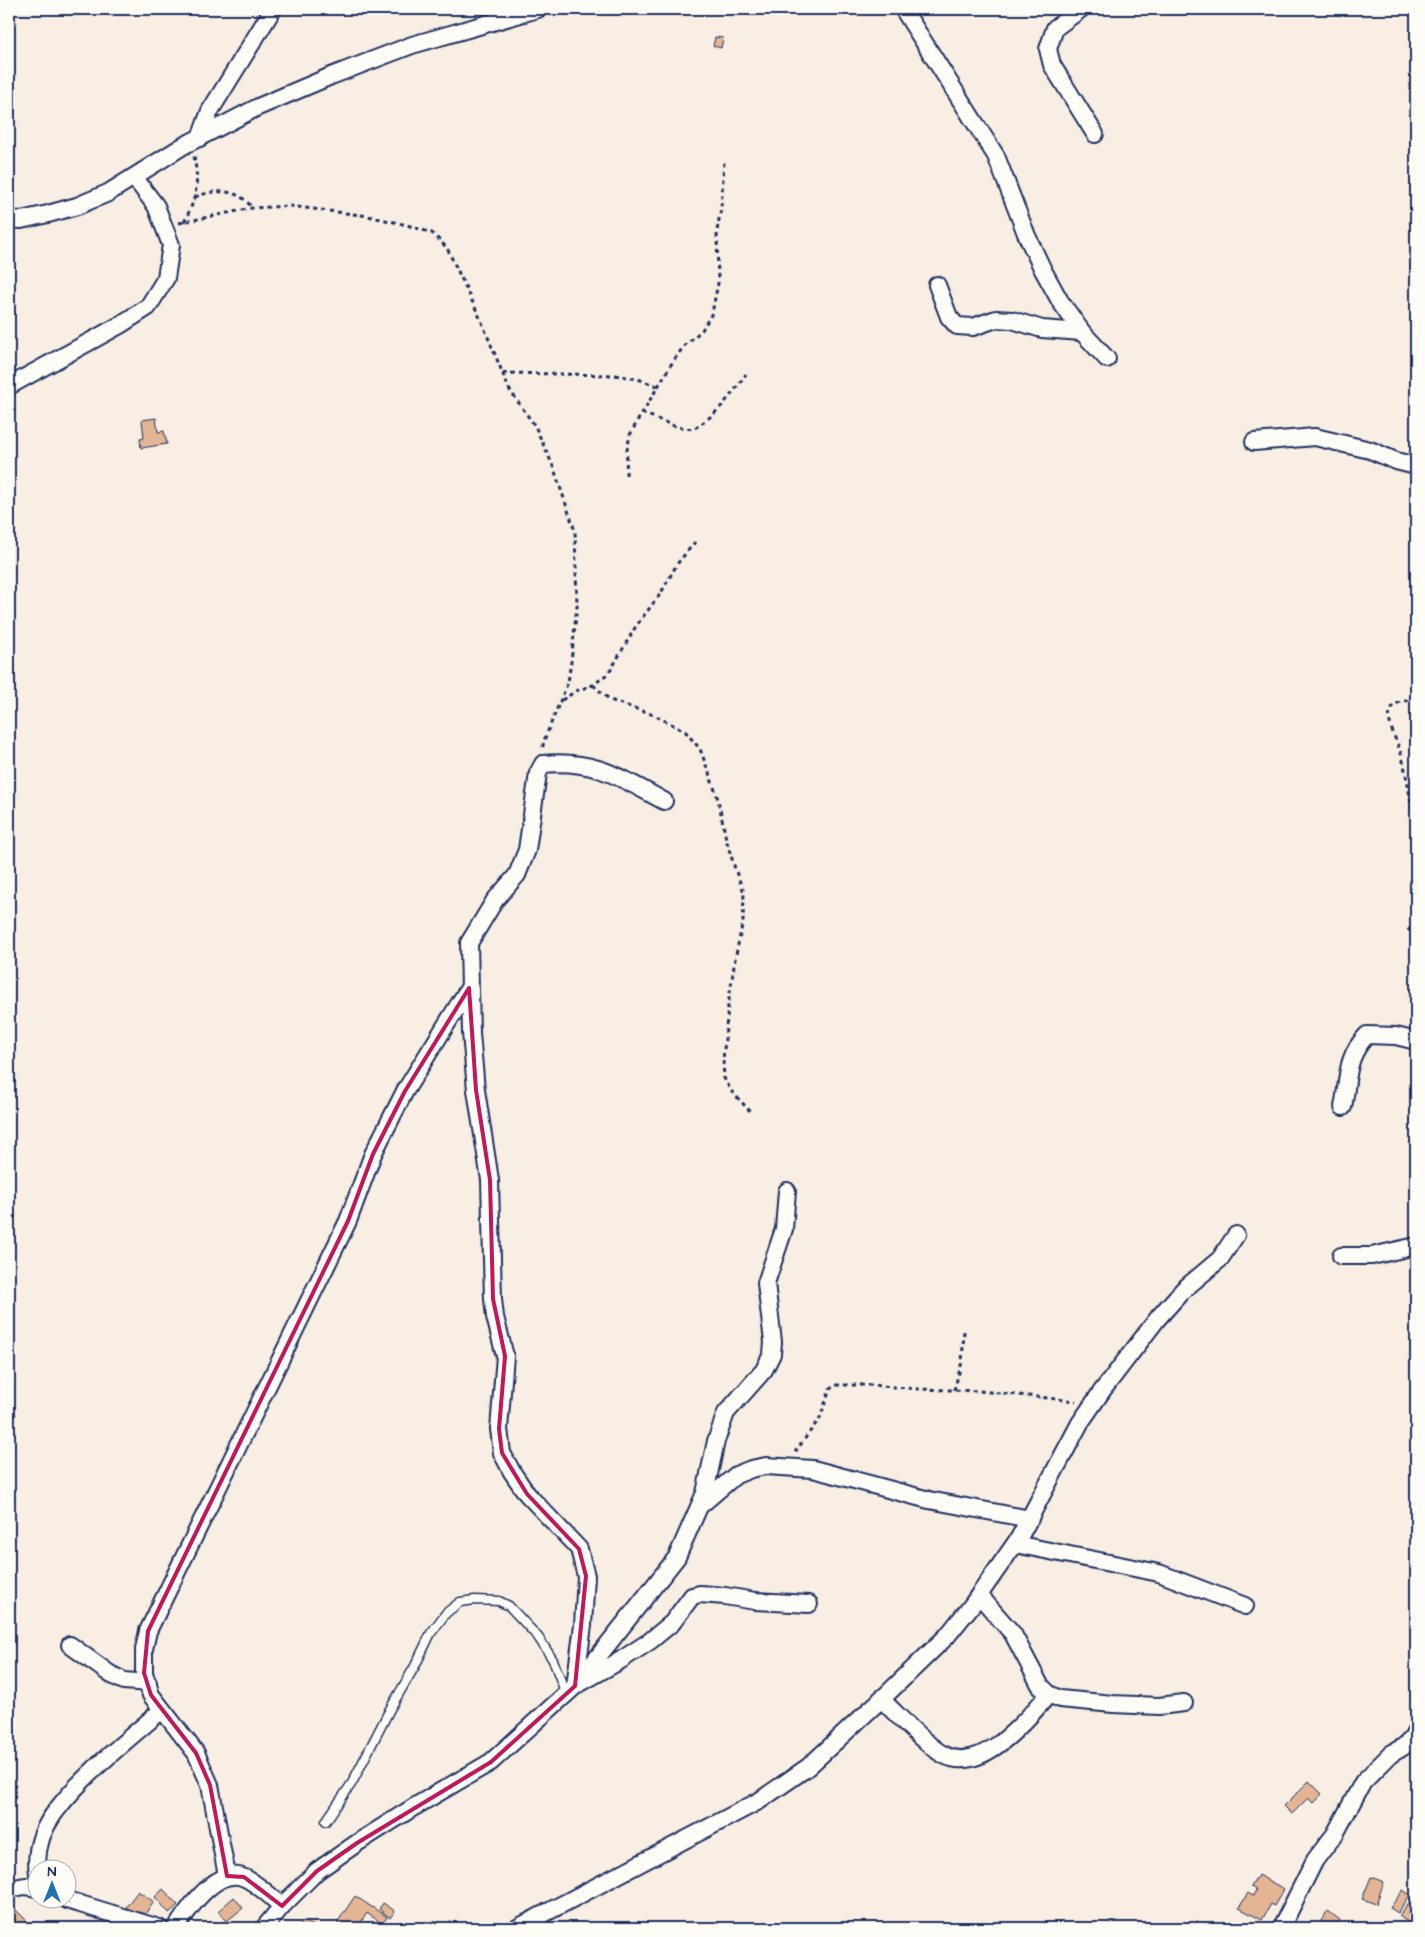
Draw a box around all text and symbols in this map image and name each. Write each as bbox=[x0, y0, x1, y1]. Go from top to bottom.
north arrow bbox=[28, 1860, 78, 1910]
text: N bbox=[48, 1862, 57, 1882]

